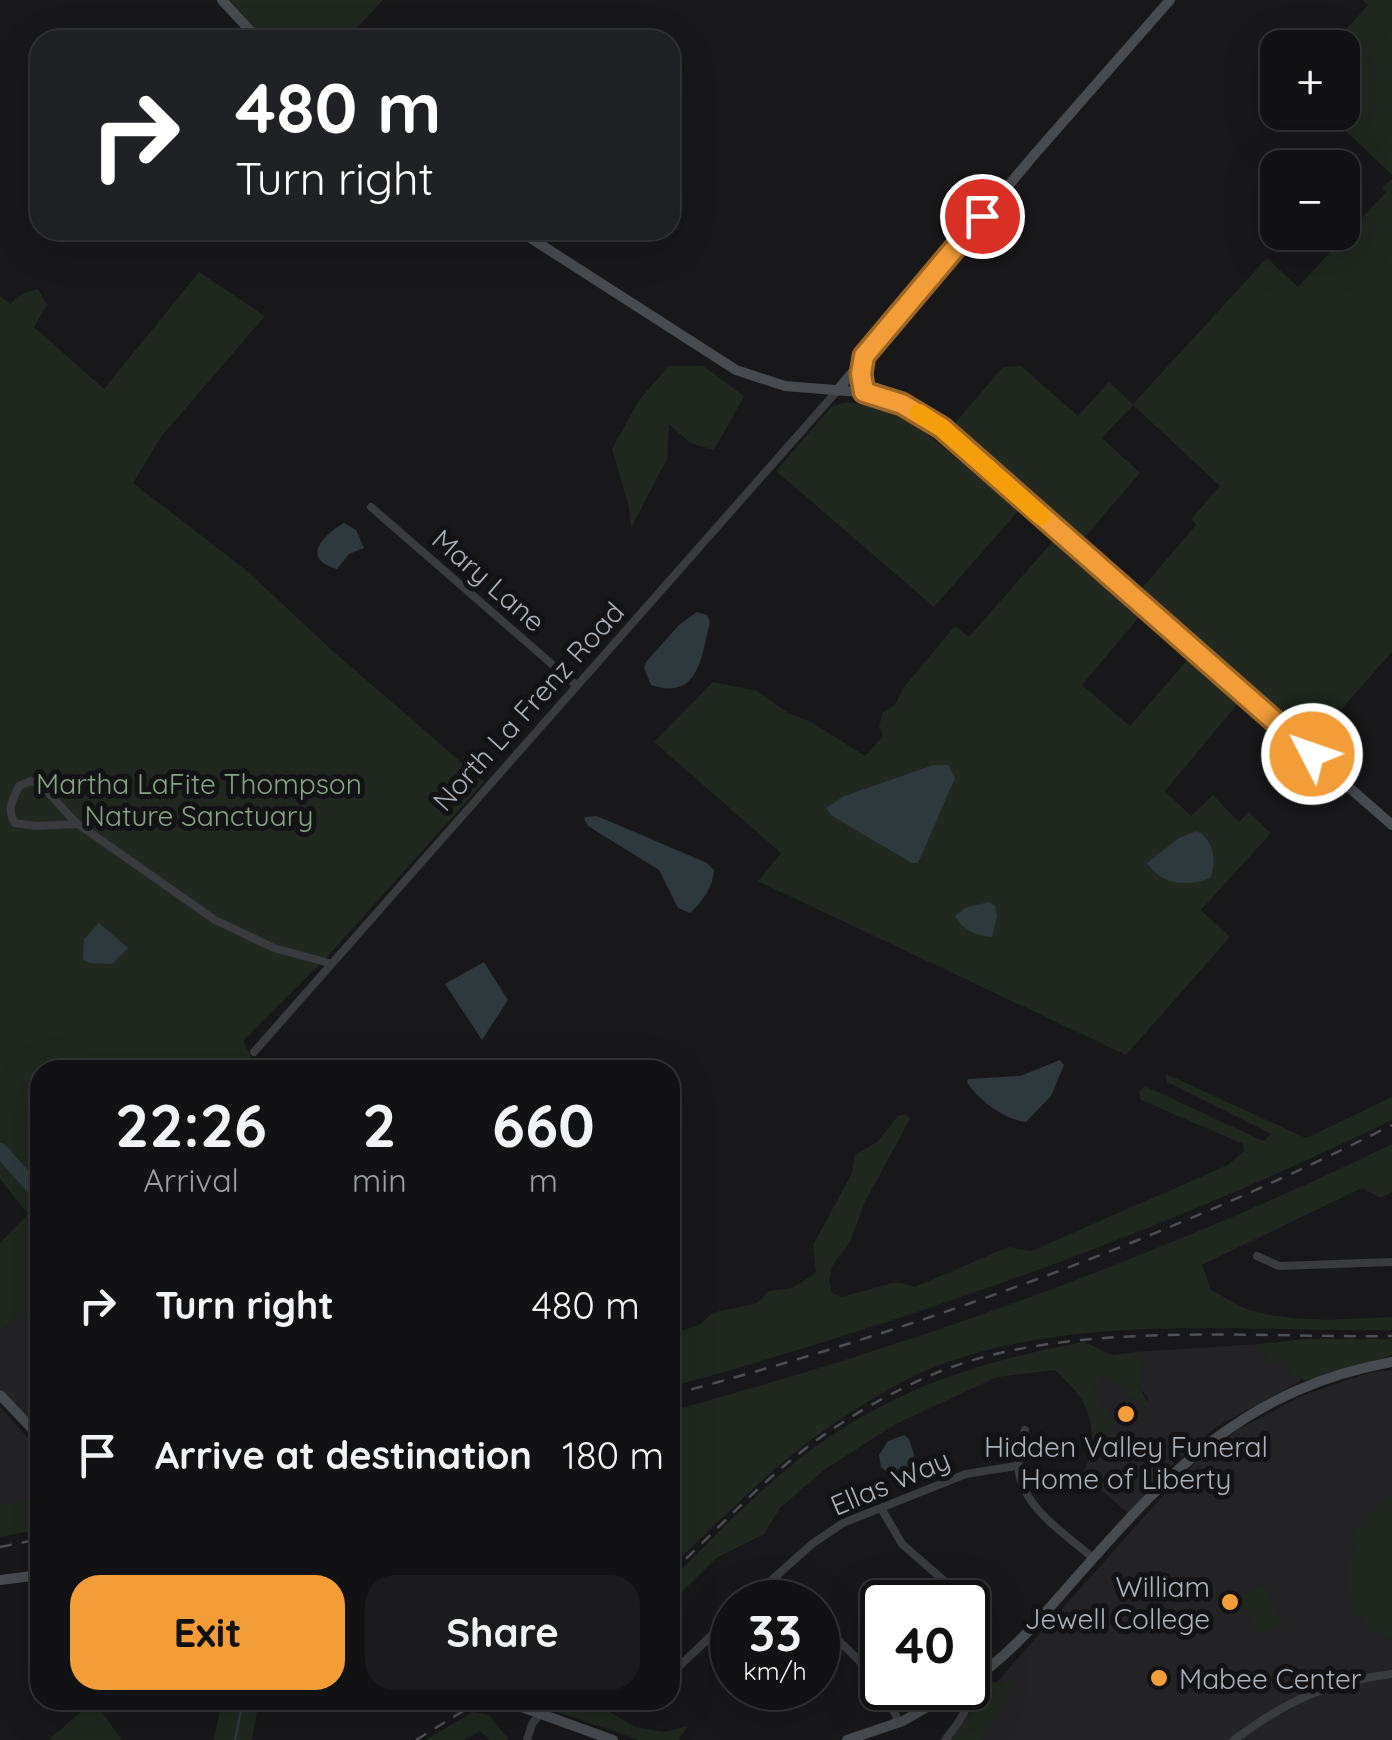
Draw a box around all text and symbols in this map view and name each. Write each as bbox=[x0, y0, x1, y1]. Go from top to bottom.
map controls bbox=[1260, 30, 1360, 250]
button: + bbox=[1260, 30, 1360, 130]
text: 480 m bbox=[235, 63, 442, 151]
icon: right bbox=[70, 70, 200, 200]
text: Turn right bbox=[235, 150, 434, 206]
button: − bbox=[1260, 150, 1360, 250]
pin bbox=[940, 174, 1025, 259]
icon: arrive bbox=[955, 189, 1010, 244]
street label: Mary Lane bbox=[425, 521, 553, 639]
street label: North La Frenz Road bbox=[425, 594, 631, 818]
position arrow bbox=[1260, 702, 1364, 806]
park label: Martha LaFite Thompson Nature Sanctuary bbox=[36, 766, 362, 833]
text: 22:26 bbox=[115, 1087, 267, 1162]
text: 2 bbox=[362, 1087, 396, 1162]
text: 660 bbox=[492, 1087, 595, 1162]
text: Arrival bbox=[143, 1160, 239, 1200]
text: min bbox=[352, 1160, 407, 1200]
text: m bbox=[529, 1160, 558, 1200]
icon: right bbox=[70, 1278, 125, 1333]
text: Turn right bbox=[155, 1281, 334, 1329]
text: 480 m bbox=[532, 1281, 640, 1329]
marker: Hidden Valley Funeral Home of Liberty bbox=[1115, 1403, 1137, 1425]
icon: arrive bbox=[70, 1428, 125, 1483]
place label: Hidden Valley Funeral Home of Liberty bbox=[984, 1429, 1268, 1496]
text: Arrive at destination bbox=[155, 1431, 532, 1479]
text: 180 m bbox=[562, 1431, 664, 1479]
street label: Ellas Way bbox=[825, 1441, 955, 1523]
place label: William Jewell College bbox=[1025, 1569, 1210, 1636]
button: Exit bbox=[70, 1575, 345, 1690]
button: Share bbox=[365, 1575, 640, 1690]
speed limit sign: 40 bbox=[860, 1580, 990, 1710]
marker: William Jewell College bbox=[1219, 1591, 1241, 1613]
text: 33 bbox=[748, 1601, 802, 1664]
text: km/h bbox=[743, 1655, 807, 1686]
place label: Mabee Center bbox=[1179, 1661, 1362, 1696]
marker: Mabee Center bbox=[1148, 1667, 1170, 1689]

